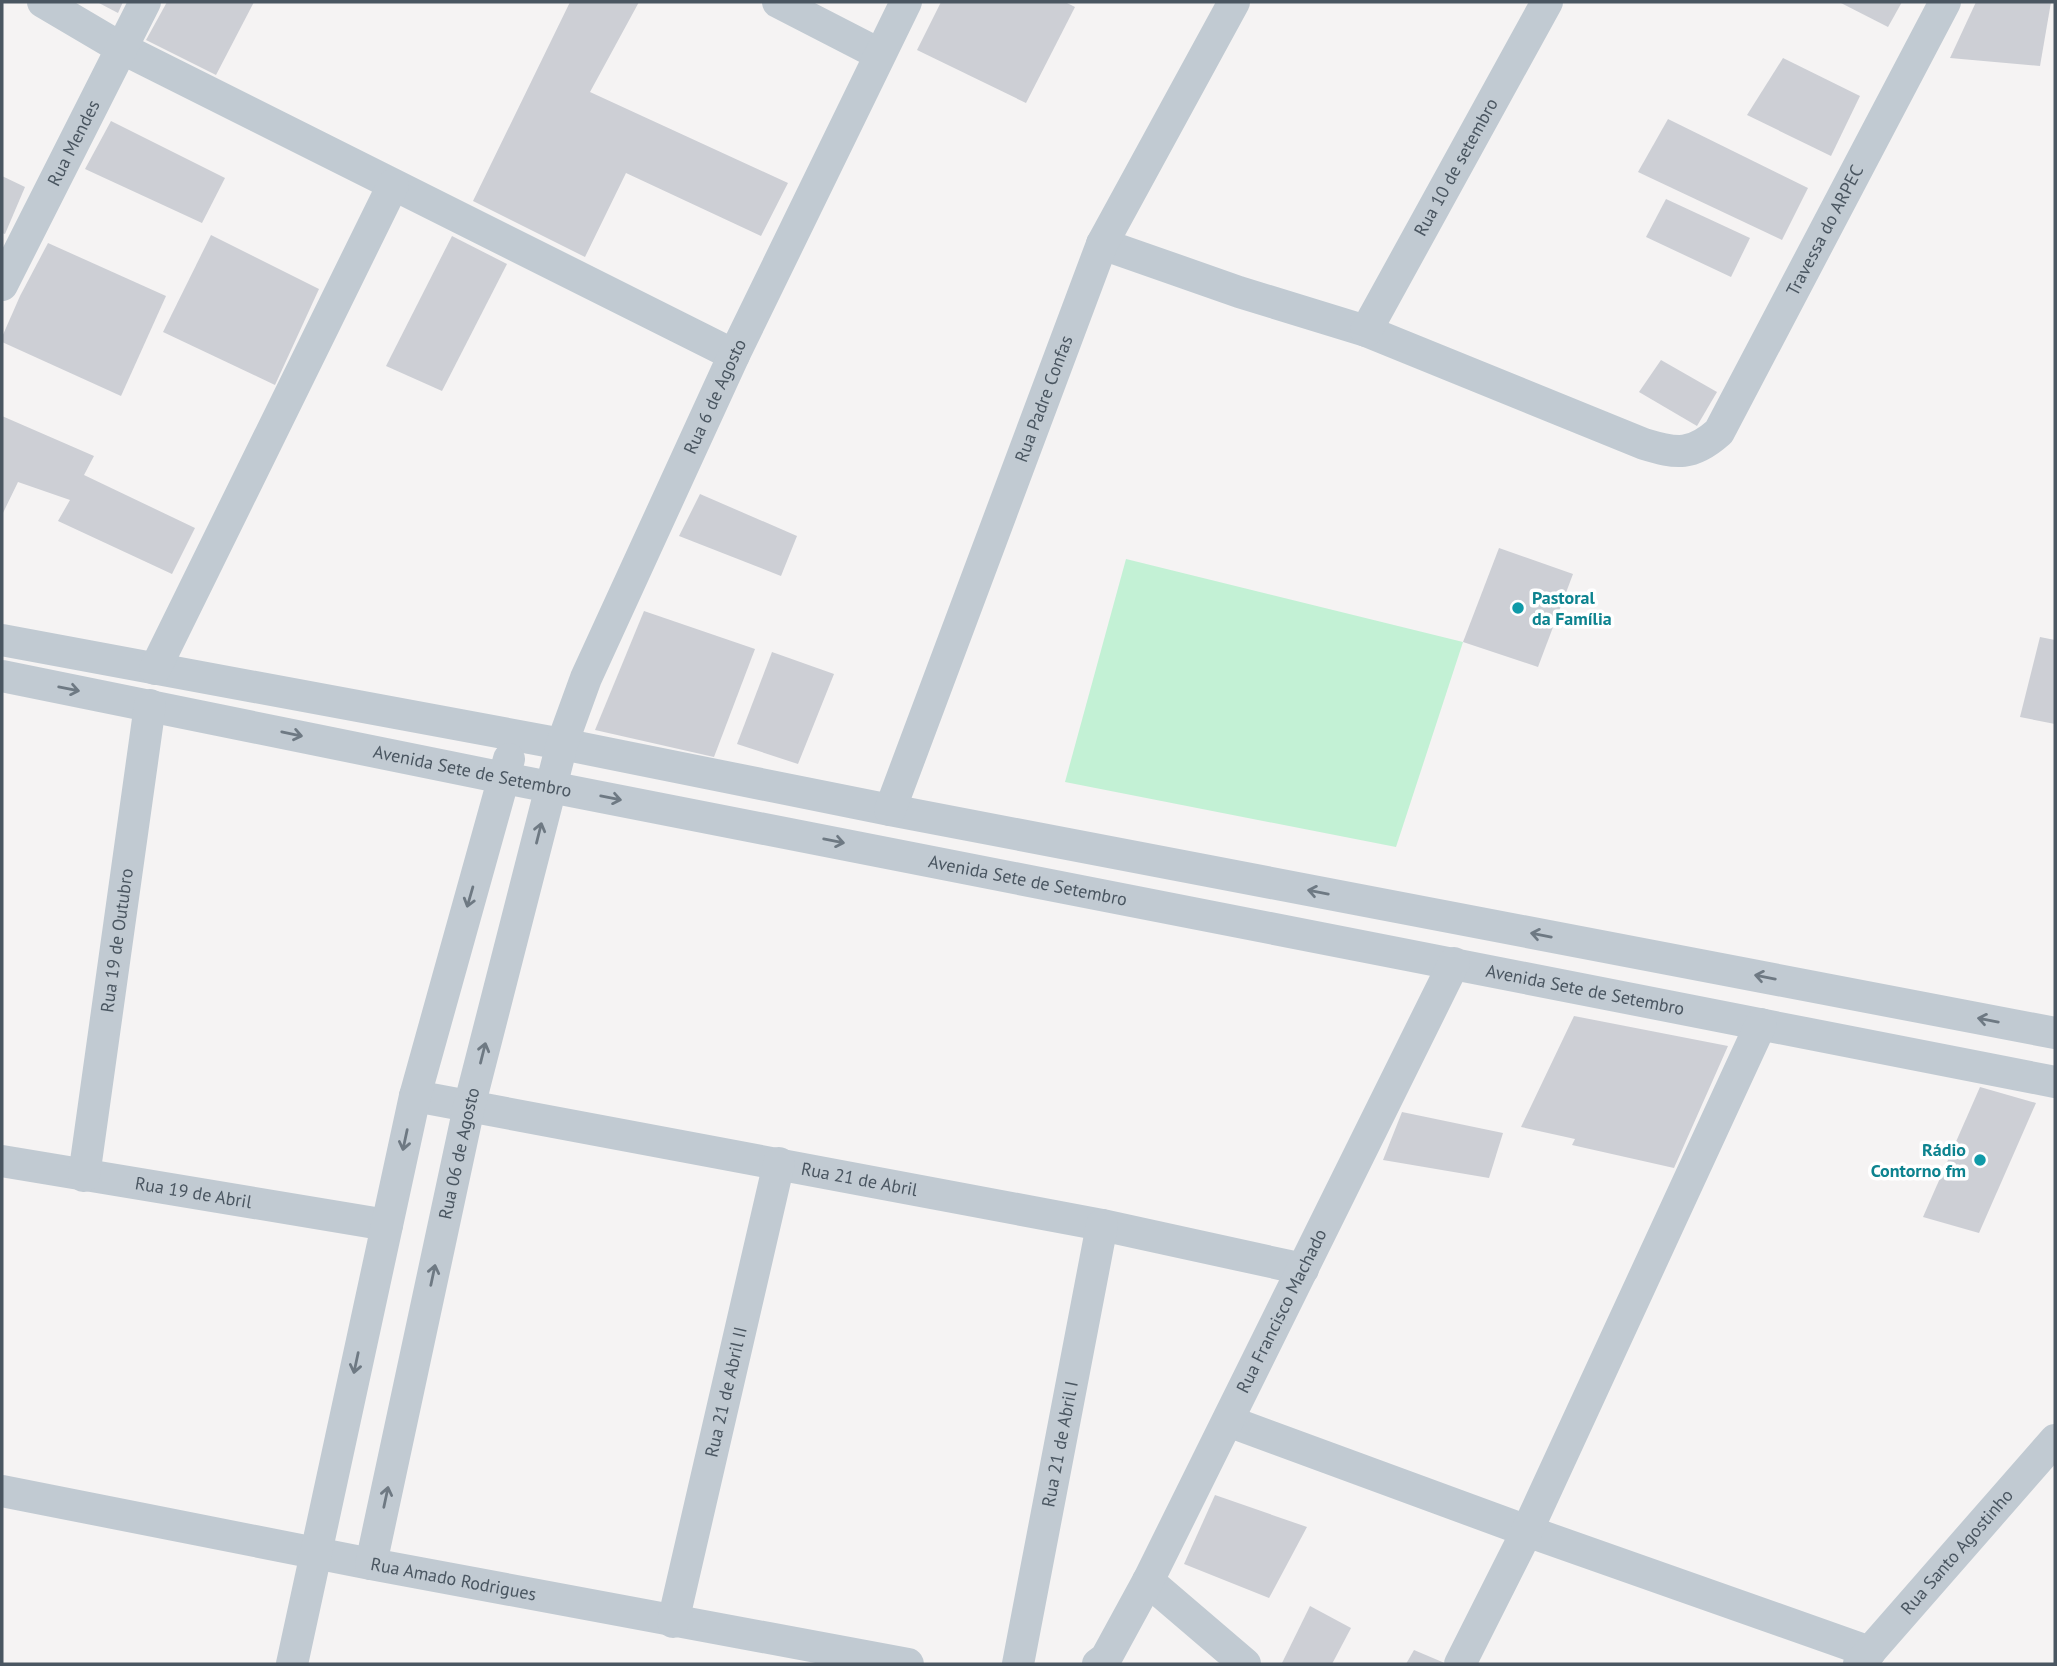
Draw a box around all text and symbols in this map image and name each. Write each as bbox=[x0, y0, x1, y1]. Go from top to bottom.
street label: Rua 10 de setembro bbox=[1409, 94, 1503, 240]
street label: Rua Mendes bbox=[42, 96, 105, 190]
street label: Travessa do ARPEC bbox=[1781, 161, 1868, 299]
street label: Rua Padre Confas bbox=[1009, 332, 1078, 465]
street label: Rua 6 de Agosto bbox=[678, 335, 751, 458]
place label: Pastoral da Família bbox=[1532, 586, 1612, 630]
marker: Pastoral da Família bbox=[1510, 600, 1526, 616]
one-way arrow bbox=[57, 683, 80, 696]
one-way arrow bbox=[280, 728, 303, 742]
street label: Avenida Sete de Setembro bbox=[371, 740, 574, 802]
one-way arrow bbox=[599, 791, 622, 805]
one-way arrow bbox=[533, 822, 546, 844]
one-way arrow bbox=[822, 835, 845, 849]
street label: Avenida Sete de Setembro bbox=[927, 849, 1129, 911]
street label: Rua 19 de Outubro bbox=[95, 867, 138, 1014]
one-way arrow bbox=[1307, 885, 1330, 898]
one-way arrow bbox=[463, 886, 476, 908]
one-way arrow bbox=[1530, 927, 1553, 941]
street label: Avenida Sete de Setembro bbox=[1484, 959, 1687, 1020]
one-way arrow bbox=[1754, 970, 1777, 984]
one-way arrow bbox=[1977, 1013, 2000, 1026]
one-way arrow bbox=[477, 1042, 490, 1065]
street label: Rua 06 de Agosto bbox=[433, 1085, 485, 1221]
one-way arrow bbox=[398, 1128, 411, 1151]
place label: Rádio Contorno fm bbox=[1871, 1138, 1966, 1182]
marker: Rádio Contorno fm bbox=[1972, 1152, 1988, 1168]
street label: Rua 21 de Abril bbox=[799, 1157, 920, 1201]
street label: Rua 19 de Abril bbox=[133, 1171, 254, 1213]
street label: Rua Francisco Machado bbox=[1231, 1225, 1332, 1397]
one-way arrow bbox=[427, 1264, 440, 1287]
street label: Rua 21 de Abril II bbox=[699, 1324, 752, 1459]
one-way arrow bbox=[349, 1351, 363, 1374]
street label: Rua 21 de Abril I bbox=[1036, 1379, 1083, 1509]
street label: Rua Santo Agostinho bbox=[1896, 1484, 2018, 1619]
one-way arrow bbox=[379, 1486, 393, 1509]
street label: Rua Amado Rodrigues bbox=[369, 1552, 538, 1606]

